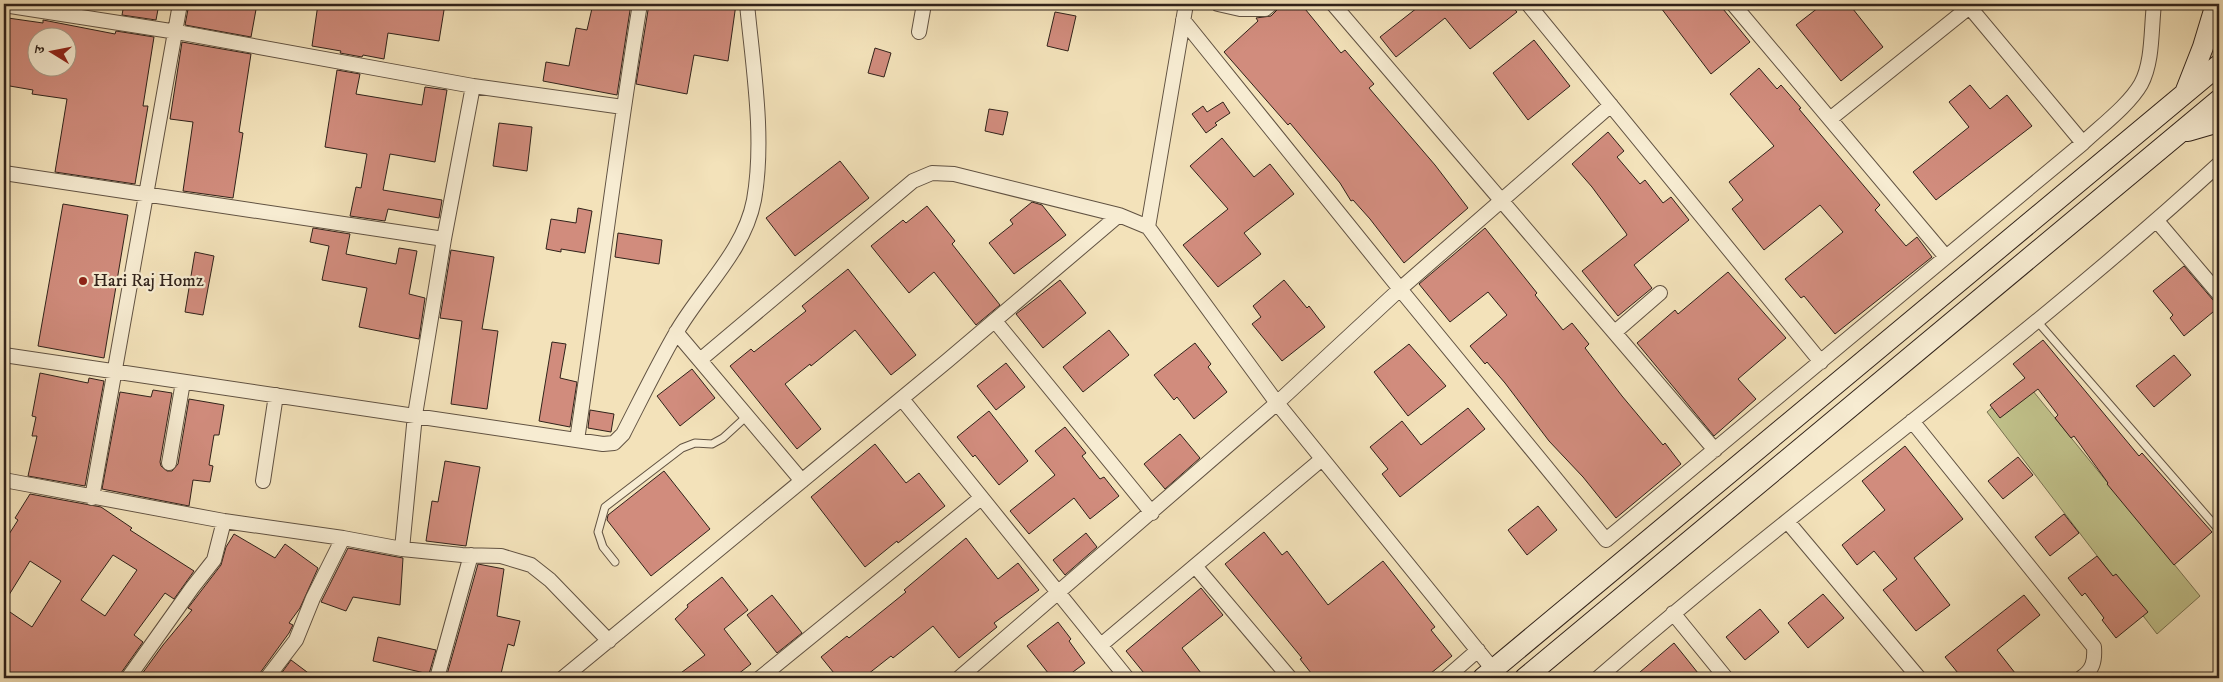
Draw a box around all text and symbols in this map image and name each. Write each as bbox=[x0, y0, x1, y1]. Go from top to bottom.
north arrow bbox=[28, 28, 78, 78]
text: उ bbox=[31, 44, 50, 56]
place label: Hari Raj Homz bbox=[93, 270, 204, 292]
marker: Hari Raj Homz bbox=[77, 275, 89, 287]

